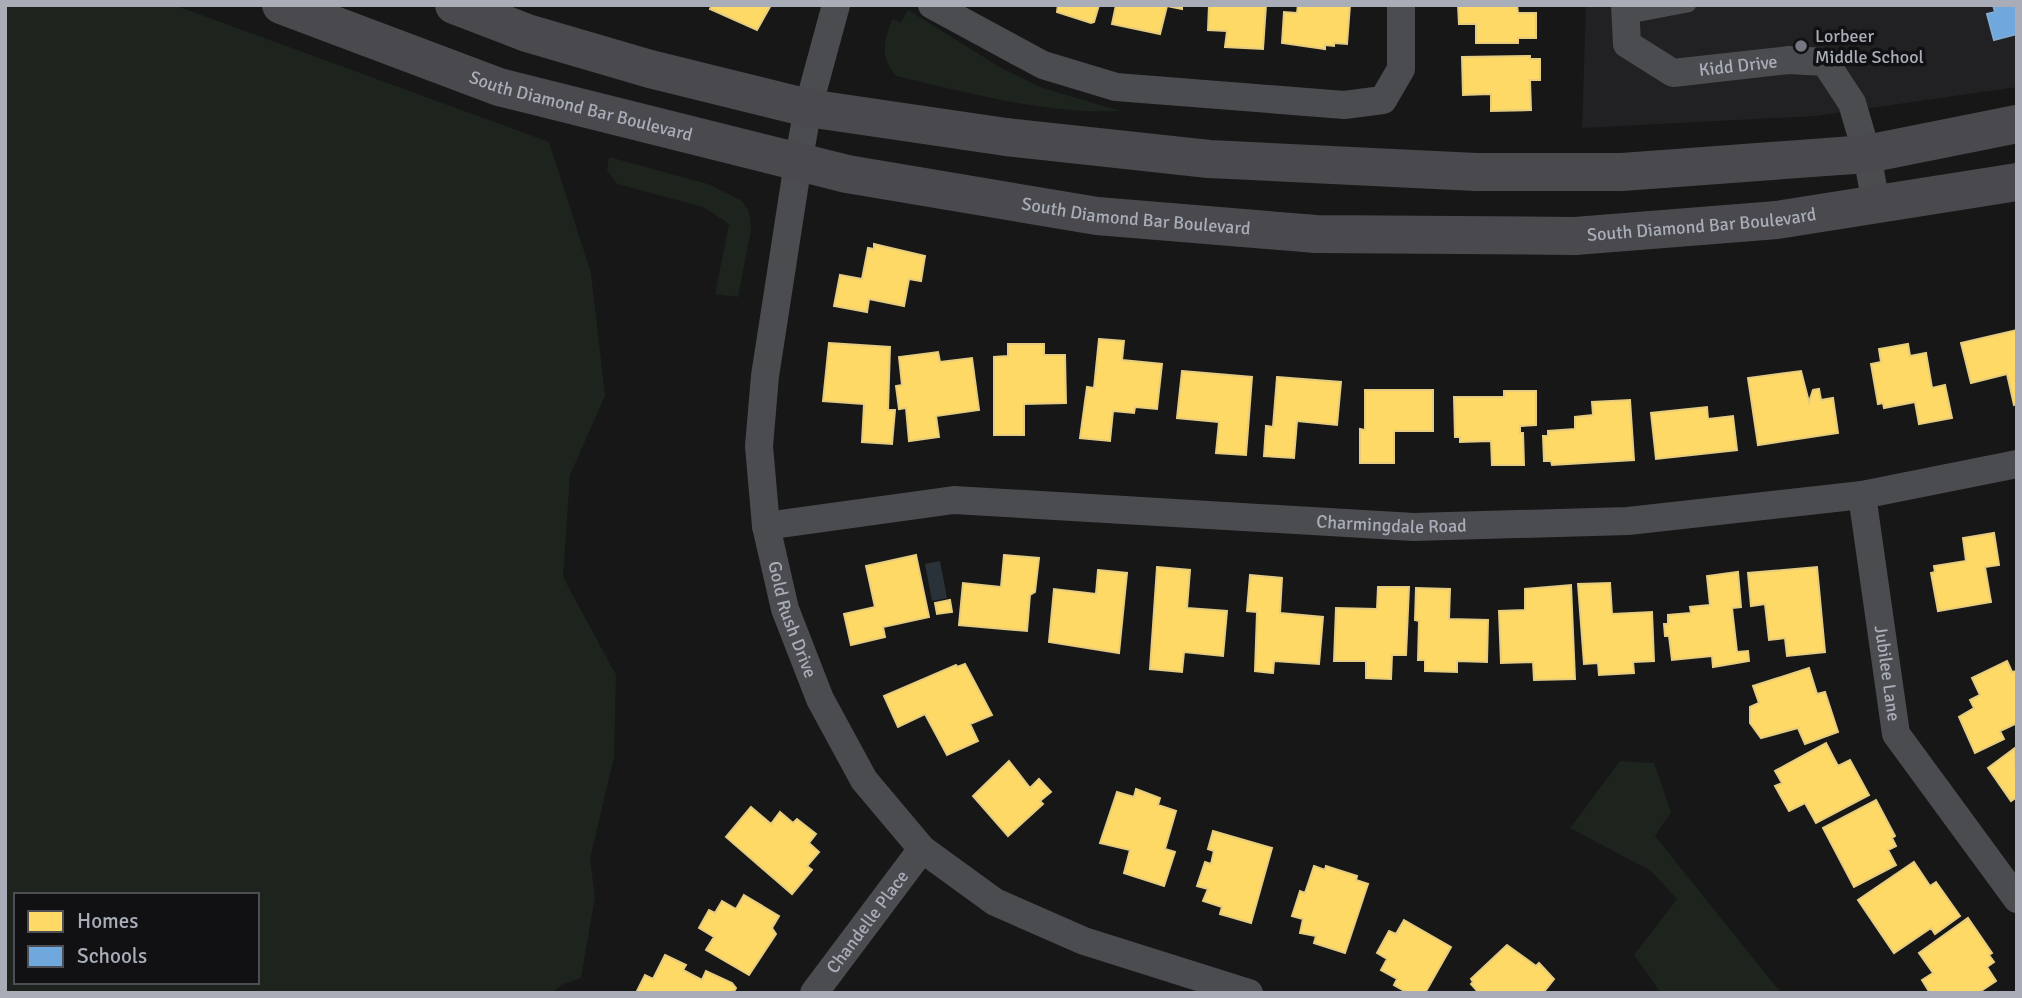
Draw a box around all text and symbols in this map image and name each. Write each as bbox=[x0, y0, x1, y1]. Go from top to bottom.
place label: Lorbeer Middle School bbox=[1815, 25, 1924, 68]
marker: Lorbeer Middle School bbox=[1793, 38, 1809, 54]
street label: Kidd Drive bbox=[1698, 50, 1779, 81]
street label: South Diamond Bar Boulevard bbox=[466, 66, 695, 146]
street label: South Diamond Bar Boulevard bbox=[1020, 193, 1251, 240]
street label: South Diamond Bar Boulevard bbox=[1586, 203, 1818, 246]
street label: Charmingdale Road bbox=[1316, 510, 1467, 538]
street label: Gold Rush Drive bbox=[763, 559, 822, 681]
street label: Jubilee Lane bbox=[1870, 624, 1905, 723]
street label: Chandelle Place bbox=[822, 866, 913, 978]
legend bbox=[14, 893, 259, 984]
text: Homes bbox=[77, 908, 139, 934]
text: Schools bbox=[77, 943, 147, 969]

